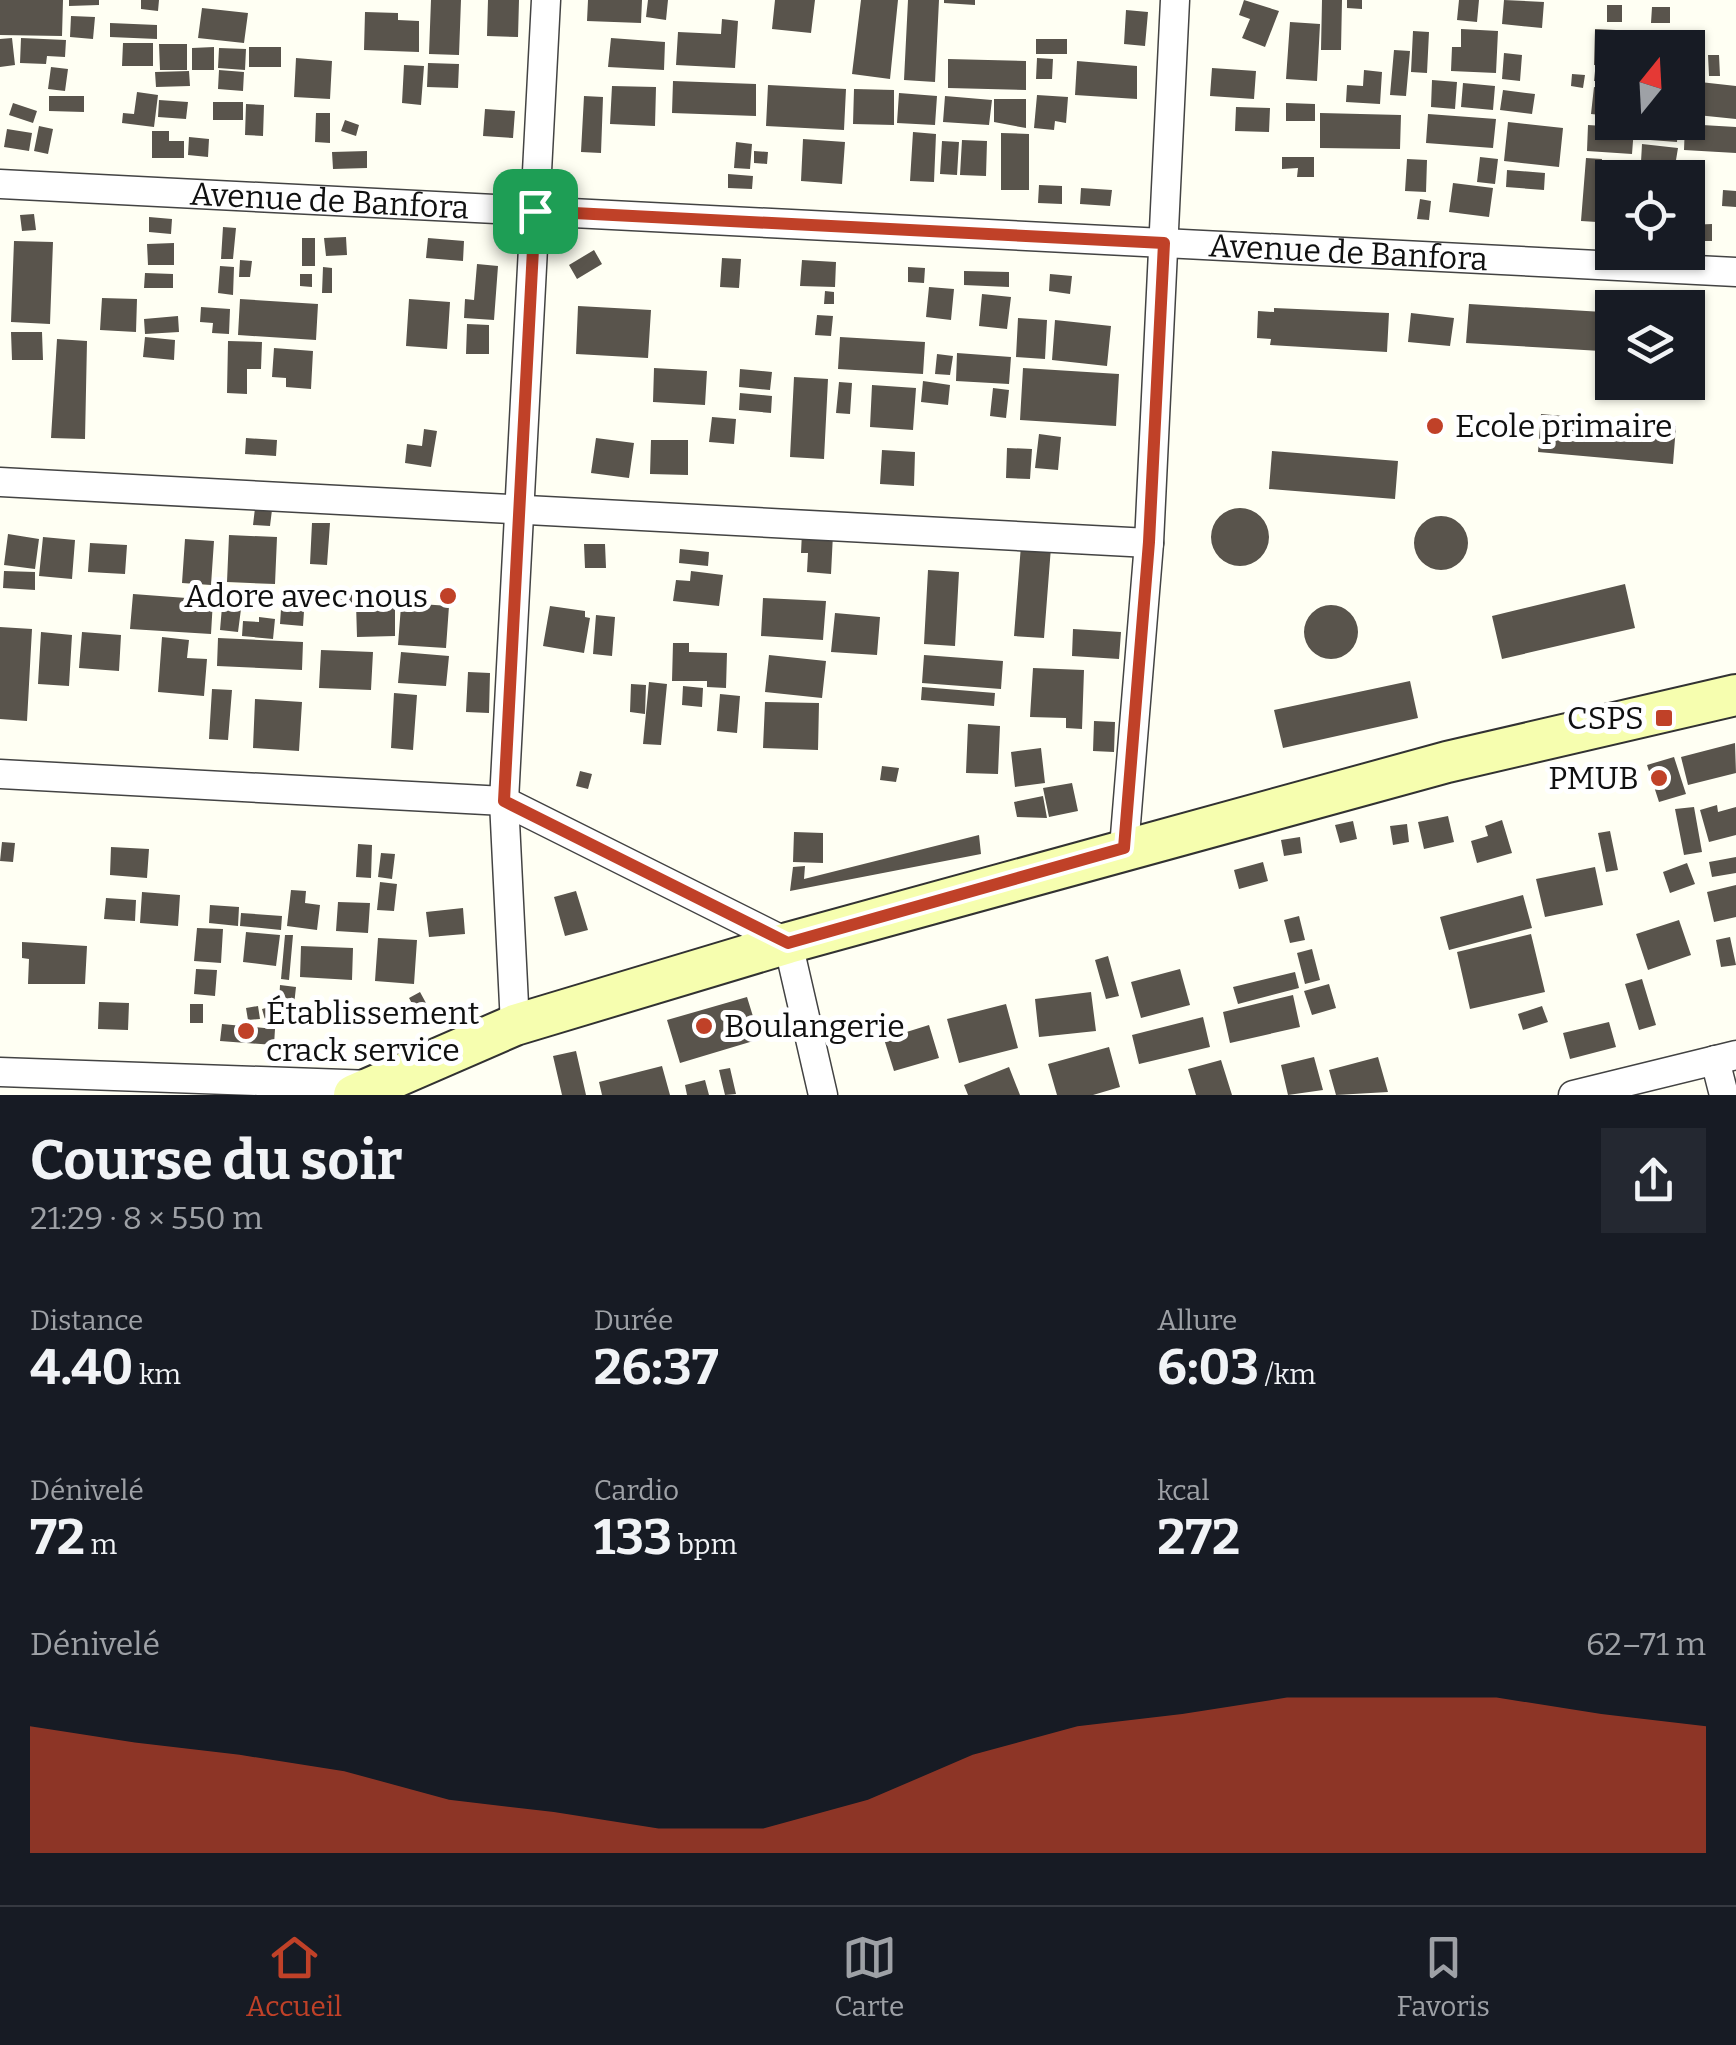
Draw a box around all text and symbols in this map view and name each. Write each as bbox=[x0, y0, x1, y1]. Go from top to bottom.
north arrow bbox=[1595, 30, 1705, 140]
map controls bbox=[1595, 30, 1705, 400]
button: locate bbox=[1595, 160, 1705, 270]
pin bbox=[493, 169, 578, 254]
street label: Avenue de Banfora bbox=[189, 175, 470, 227]
icon: arrive bbox=[508, 184, 563, 239]
street label: Avenue de Banfora bbox=[1208, 226, 1489, 278]
button: layers bbox=[1595, 290, 1705, 400]
place label: Ecole primaire bbox=[1455, 407, 1673, 445]
marker: Ecole primaire bbox=[1424, 415, 1446, 437]
place label: Adore avec nous bbox=[184, 577, 428, 615]
marker: Adore avec nous bbox=[437, 585, 459, 607]
place label: CSPS bbox=[1567, 699, 1644, 737]
marker: CSPS bbox=[1653, 707, 1675, 729]
place label: PMUB bbox=[1548, 759, 1639, 797]
marker: PMUB bbox=[1648, 767, 1670, 789]
place label: Établissement crack service bbox=[266, 994, 480, 1069]
place label: Boulangerie bbox=[724, 1007, 905, 1045]
marker: Boulangerie bbox=[693, 1015, 715, 1037]
marker: Établissement crack service bbox=[235, 1020, 257, 1042]
text: Course du soir bbox=[30, 1128, 403, 1194]
button: share bbox=[1601, 1128, 1706, 1233]
text: 21:29 · 8 × 550 m bbox=[30, 1199, 263, 1237]
text: Distance bbox=[30, 1304, 143, 1337]
text: Durée bbox=[594, 1304, 673, 1337]
text: Allure bbox=[1157, 1304, 1237, 1337]
text: 4.40 bbox=[30, 1337, 133, 1397]
text: 26:37 bbox=[594, 1337, 719, 1397]
text: 6:03 bbox=[1157, 1337, 1259, 1397]
text: km bbox=[133, 1358, 181, 1391]
text: /km bbox=[1259, 1358, 1316, 1391]
text: Dénivelé bbox=[30, 1474, 144, 1507]
text: Cardio bbox=[594, 1474, 679, 1507]
text: kcal bbox=[1157, 1474, 1209, 1507]
text: 72 bbox=[30, 1507, 85, 1567]
text: 133 bbox=[594, 1507, 672, 1567]
text: 272 bbox=[1157, 1507, 1240, 1567]
text: m bbox=[85, 1528, 117, 1561]
text: bpm bbox=[672, 1528, 737, 1561]
text: Dénivelé bbox=[30, 1625, 160, 1663]
text: 62–71 m bbox=[1586, 1625, 1706, 1663]
tab: Accueil bbox=[246, 1930, 342, 2023]
tab: Carte bbox=[834, 1930, 904, 2023]
tab: Favoris bbox=[1396, 1930, 1490, 2023]

